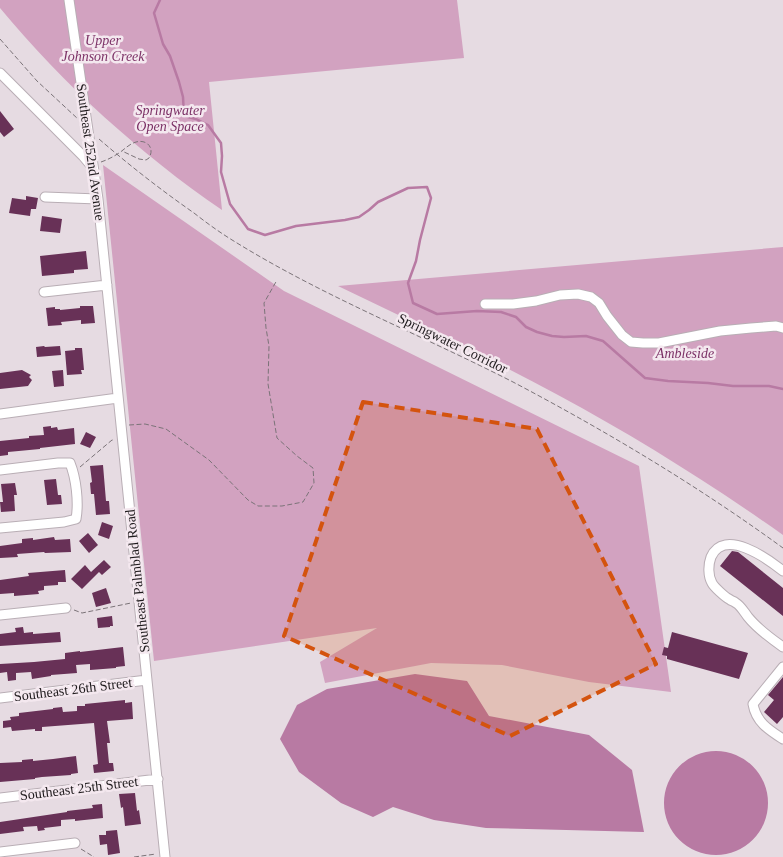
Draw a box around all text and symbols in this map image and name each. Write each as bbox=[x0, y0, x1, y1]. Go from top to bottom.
park label: Upper Johnson Creek bbox=[61, 33, 145, 64]
street label: Southeast 252nd Avenue bbox=[73, 83, 108, 222]
park label: Springwater Open Space bbox=[135, 103, 205, 134]
street label: Springwater Corridor bbox=[395, 310, 510, 377]
park label: Ambleside bbox=[655, 346, 714, 361]
street label: Southeast Palmblad Road bbox=[123, 509, 152, 653]
street label: Southeast 26th Street bbox=[13, 675, 133, 704]
street label: Southeast 25th Street bbox=[19, 774, 139, 803]

